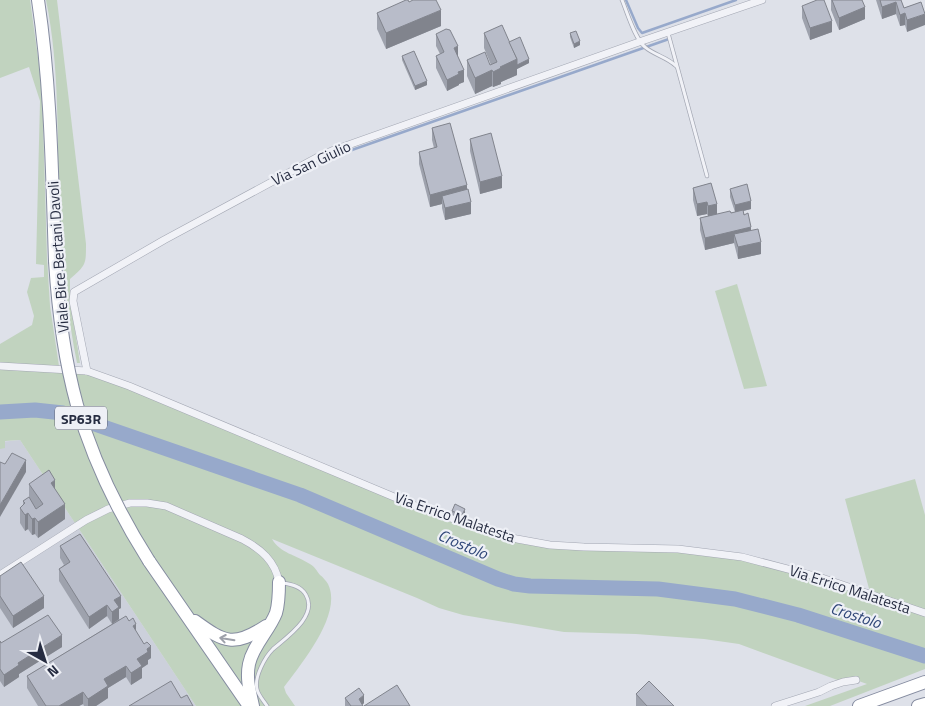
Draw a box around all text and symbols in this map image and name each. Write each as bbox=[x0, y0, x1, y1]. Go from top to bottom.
street label: Via San Giulio bbox=[268, 135, 354, 191]
street label: Viale Bice Bertani Davoli bbox=[41, 180, 75, 334]
road number: SP63R bbox=[55, 406, 107, 429]
street label: Via Errico Malatesta bbox=[392, 486, 519, 549]
water label: Crostolo bbox=[434, 523, 493, 566]
street label: Via Errico Malatesta bbox=[786, 559, 914, 620]
water label: Crostolo bbox=[828, 596, 885, 635]
one-way arrow bbox=[220, 633, 236, 643]
north arrow bbox=[20, 636, 70, 686]
text: N bbox=[43, 660, 64, 683]

